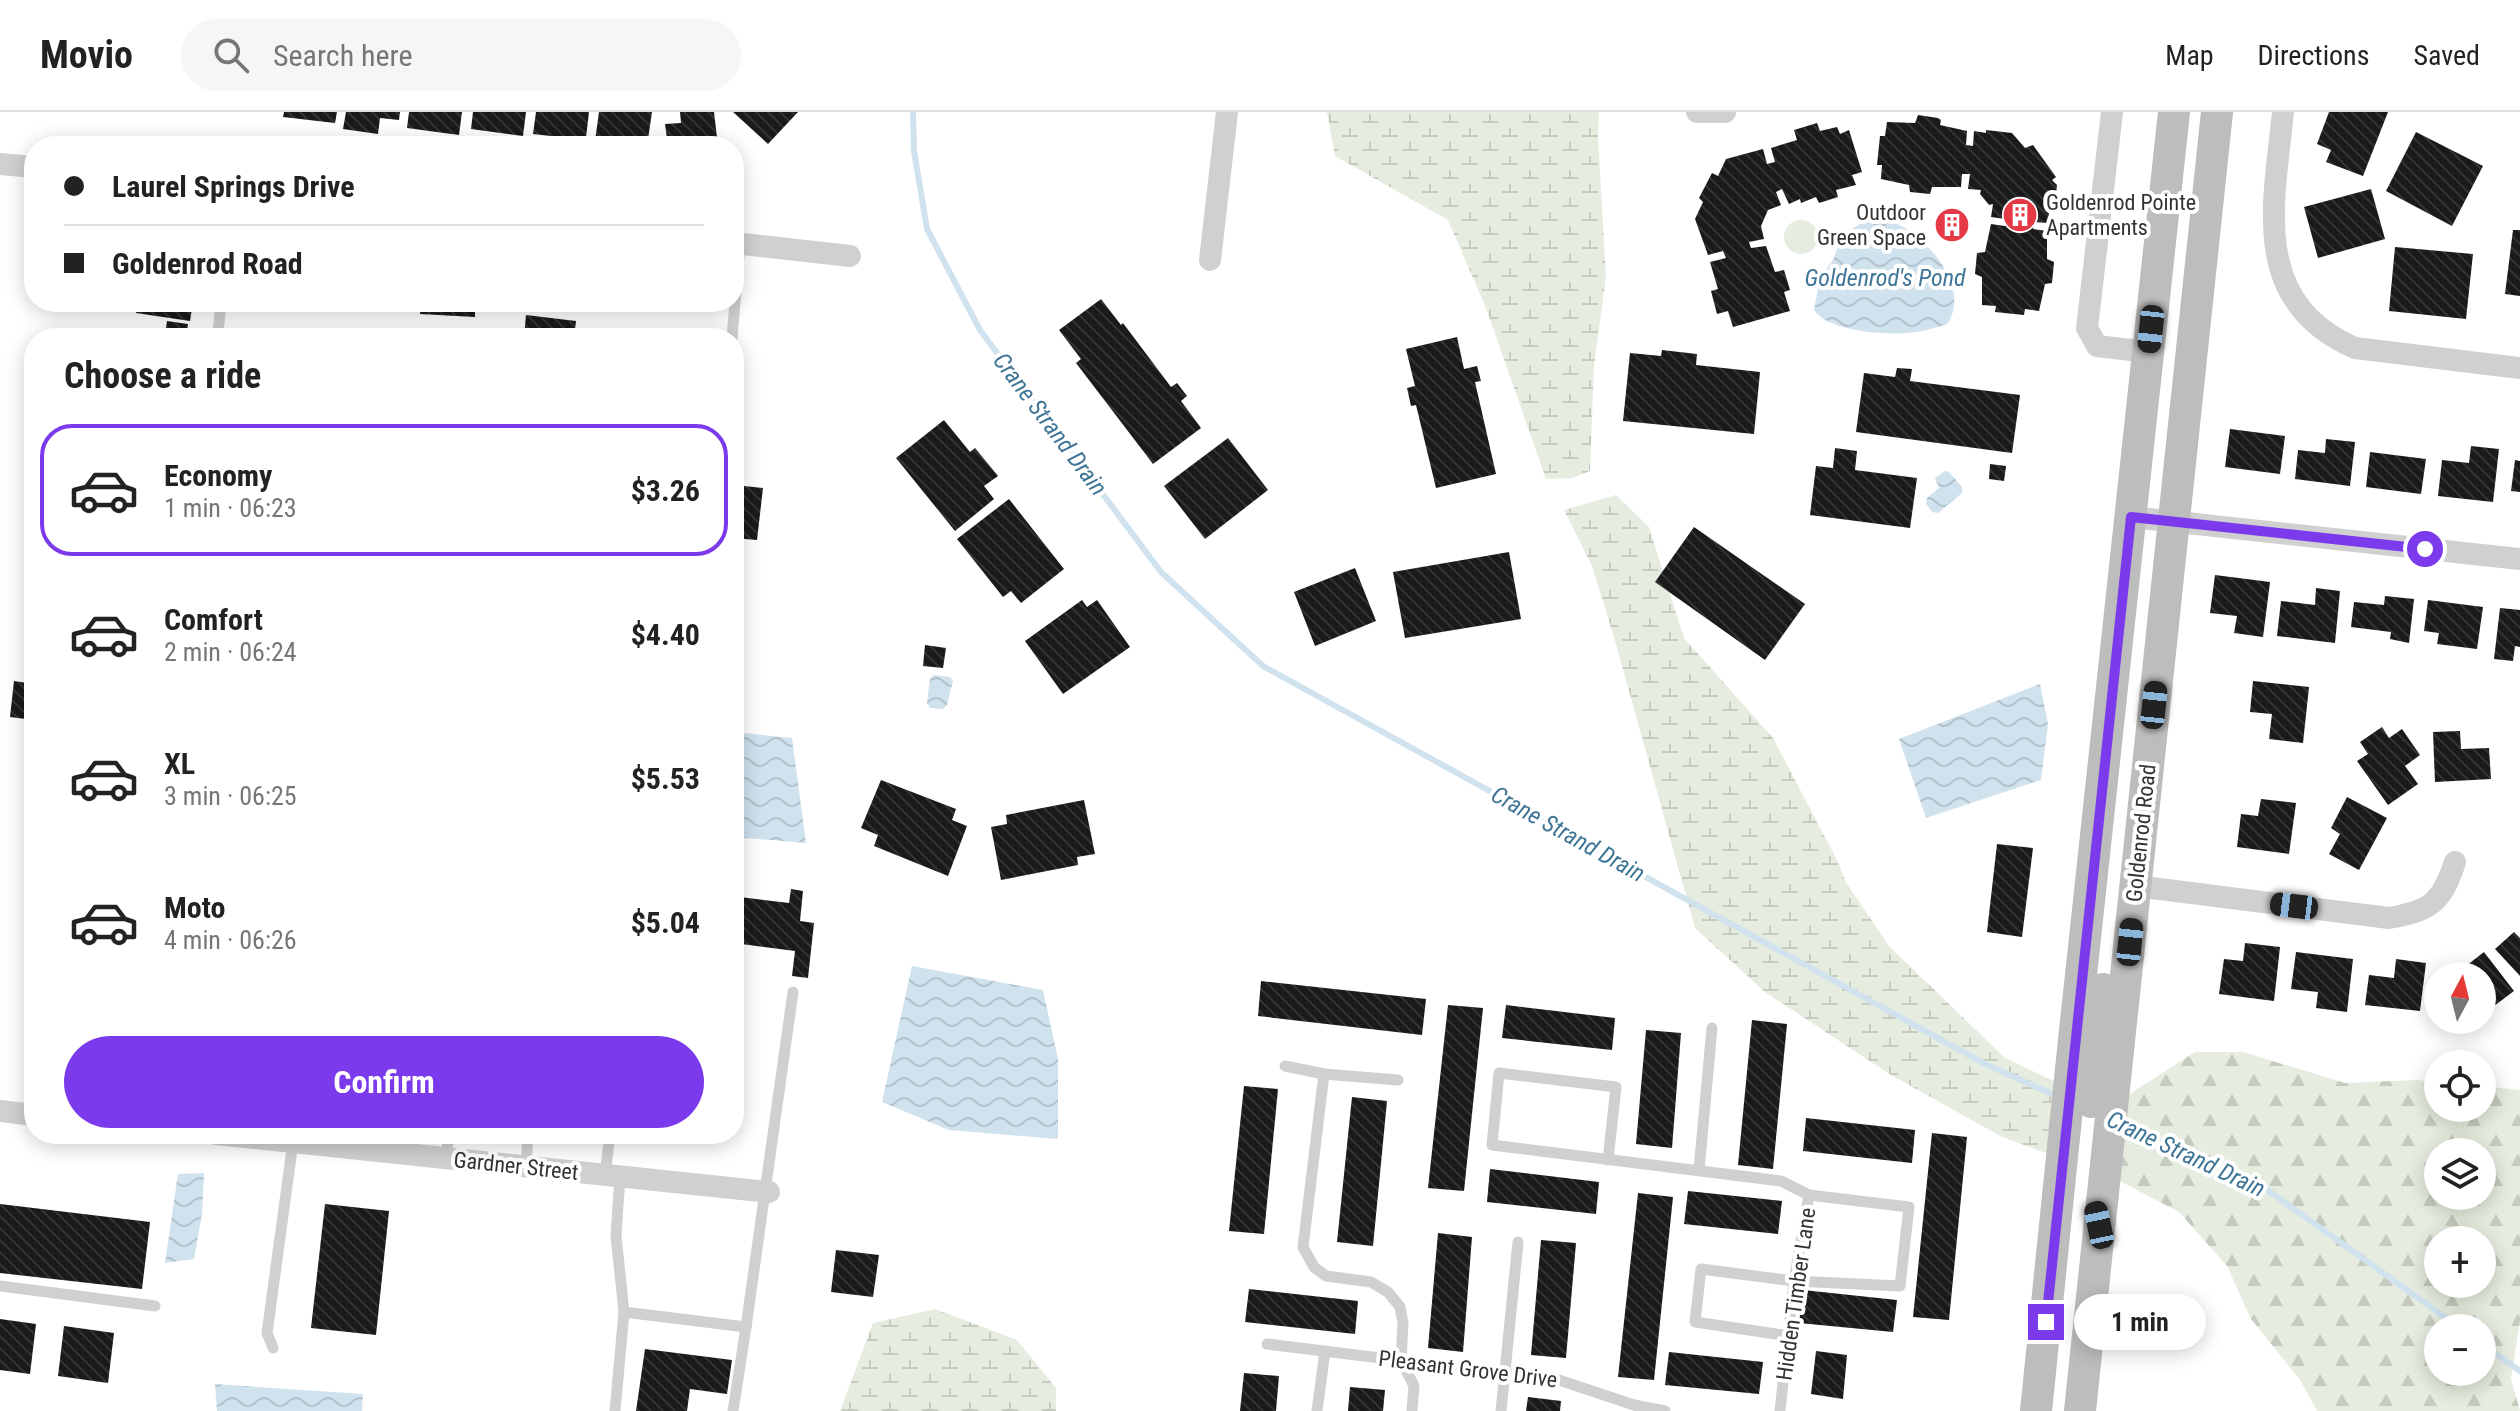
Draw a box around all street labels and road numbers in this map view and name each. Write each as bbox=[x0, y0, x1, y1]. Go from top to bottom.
street label: Goldenrod Road bbox=[2121, 763, 2161, 903]
street label: Gardner Street bbox=[452, 1147, 580, 1185]
street label: Hidden Timber Lane bbox=[1772, 1206, 1820, 1382]
street label: Pleasant Grove Drive bbox=[1377, 1346, 1559, 1392]

